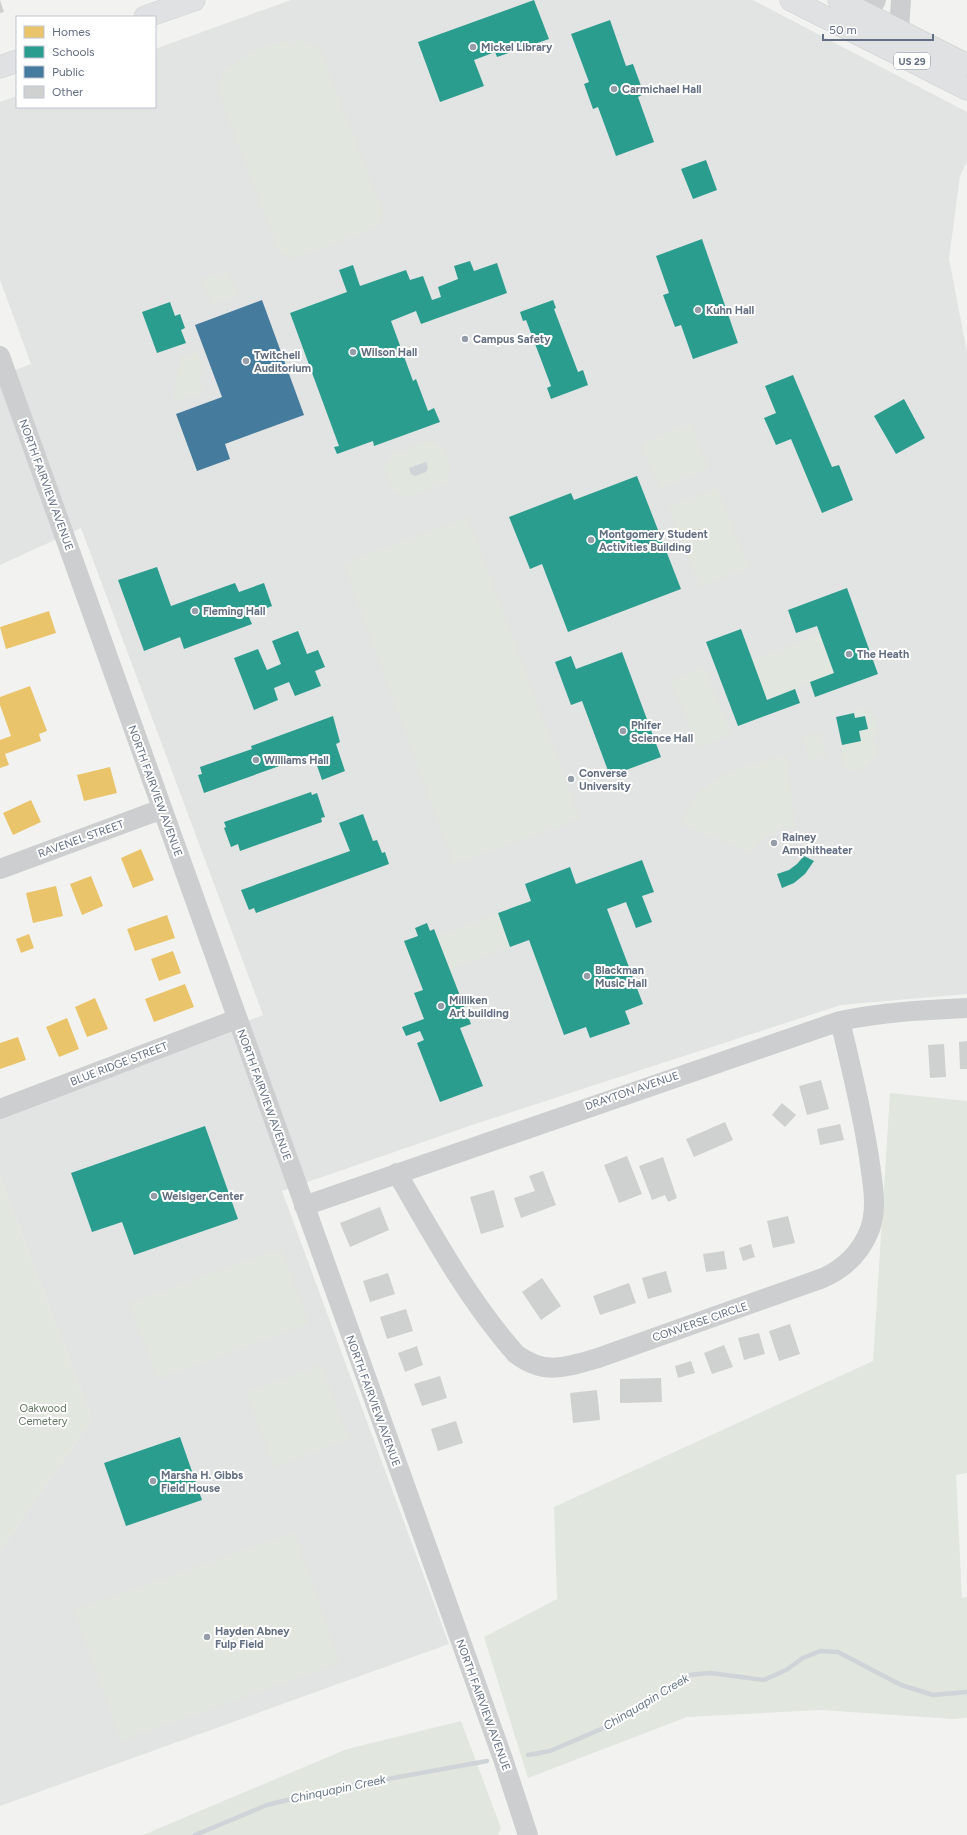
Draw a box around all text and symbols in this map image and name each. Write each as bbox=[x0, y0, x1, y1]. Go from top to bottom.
legend bbox=[16, 16, 156, 108]
scale bar bbox=[823, 16, 933, 42]
text: 50 m bbox=[829, 23, 857, 37]
text: Homes bbox=[52, 25, 91, 39]
place label: Mickel Library bbox=[481, 41, 553, 54]
marker: Mickel Library bbox=[468, 42, 478, 52]
text: Schools bbox=[52, 45, 95, 59]
road number: US 29 bbox=[894, 53, 930, 69]
text: Public bbox=[52, 65, 85, 79]
place label: Carmichael Hall bbox=[622, 83, 702, 96]
marker: Carmichael Hall bbox=[609, 84, 619, 94]
text: Other bbox=[52, 85, 83, 99]
place label: Kuhn Hall bbox=[706, 304, 754, 317]
marker: Kuhn Hall bbox=[693, 305, 703, 315]
place label: Campus Safety bbox=[473, 333, 551, 346]
marker: Campus Safety bbox=[460, 334, 470, 344]
place label: Wilson Hall bbox=[361, 346, 418, 359]
marker: Wilson Hall bbox=[348, 347, 358, 357]
place label: Twitchell Auditorium bbox=[254, 349, 312, 375]
marker: Twitchell Auditorium bbox=[241, 356, 251, 366]
street label: NORTH FAIRVIEW AVENUE bbox=[16, 418, 76, 552]
place label: Montgomery Student Activities Building bbox=[599, 528, 708, 554]
marker: Montgomery Student Activities Building bbox=[586, 535, 596, 545]
place label: Fleming Hall bbox=[203, 605, 266, 618]
marker: Fleming Hall bbox=[190, 606, 200, 616]
place label: The Heath bbox=[857, 648, 909, 661]
marker: The Heath bbox=[844, 649, 854, 659]
place label: Phifer Science Hall bbox=[631, 719, 693, 745]
street label: NORTH FAIRVIEW AVENUE bbox=[125, 724, 185, 858]
marker: Phifer Science Hall bbox=[618, 726, 628, 736]
place label: Williams Hall bbox=[264, 754, 329, 767]
marker: Williams Hall bbox=[251, 755, 261, 765]
place label: Converse University bbox=[579, 767, 632, 793]
marker: Converse University bbox=[566, 774, 576, 784]
street label: RAVENEL STREET bbox=[36, 817, 126, 861]
place label: Rainey Amphitheater bbox=[782, 831, 853, 857]
marker: Rainey Amphitheater bbox=[769, 838, 779, 848]
place label: Blackman Music Hall bbox=[595, 964, 647, 990]
marker: Blackman Music Hall bbox=[582, 971, 592, 981]
place label: Milliken Art building bbox=[449, 994, 509, 1020]
marker: Milliken Art building bbox=[436, 1001, 446, 1011]
street label: NORTH FAIRVIEW AVENUE bbox=[234, 1028, 294, 1162]
street label: BLUE RIDGE STREET bbox=[68, 1039, 170, 1089]
street label: DRAYTON AVENUE bbox=[583, 1069, 681, 1113]
place label: Weisiger Center bbox=[162, 1190, 245, 1203]
marker: Weisiger Center bbox=[149, 1191, 159, 1201]
street label: CONVERSE CIRCLE bbox=[651, 1300, 749, 1344]
street label: NORTH FAIRVIEW AVENUE bbox=[343, 1334, 403, 1468]
park label: Oakwood Cemetery bbox=[19, 1402, 68, 1428]
place label: Marsha H. Gibbs Field House bbox=[161, 1469, 243, 1495]
marker: Marsha H. Gibbs Field House bbox=[148, 1476, 158, 1486]
place label: Hayden Abney Fulp Field bbox=[215, 1625, 290, 1651]
marker: Hayden Abney Fulp Field bbox=[202, 1632, 212, 1642]
street label: NORTH FAIRVIEW AVENUE bbox=[453, 1638, 513, 1772]
water label: Chinquapin Creek bbox=[601, 1670, 692, 1733]
water label: Chinquapin Creek bbox=[289, 1772, 388, 1806]

